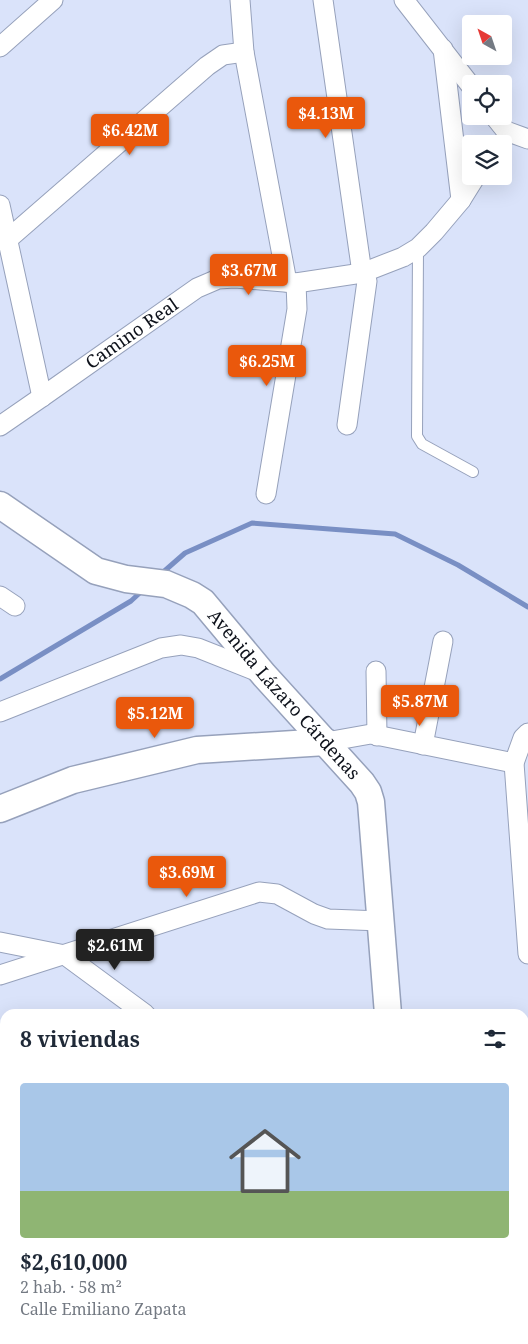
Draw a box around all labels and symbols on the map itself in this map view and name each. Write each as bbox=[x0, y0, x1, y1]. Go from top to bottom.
north arrow bbox=[462, 15, 512, 65]
pin: $4.13M bbox=[285, 96, 367, 139]
pin: $6.42M bbox=[89, 114, 171, 156]
pin: $3.67M bbox=[208, 254, 290, 296]
street label: Camino Real bbox=[80, 292, 183, 374]
pin: $6.25M bbox=[226, 344, 308, 387]
street label: Avenida Lázaro Cárdenas bbox=[203, 604, 366, 784]
pin: $5.87M bbox=[379, 684, 461, 727]
pin: $5.12M bbox=[114, 696, 196, 739]
pin: $3.69M bbox=[146, 856, 228, 898]
pin: $2.61M bbox=[74, 928, 156, 971]

